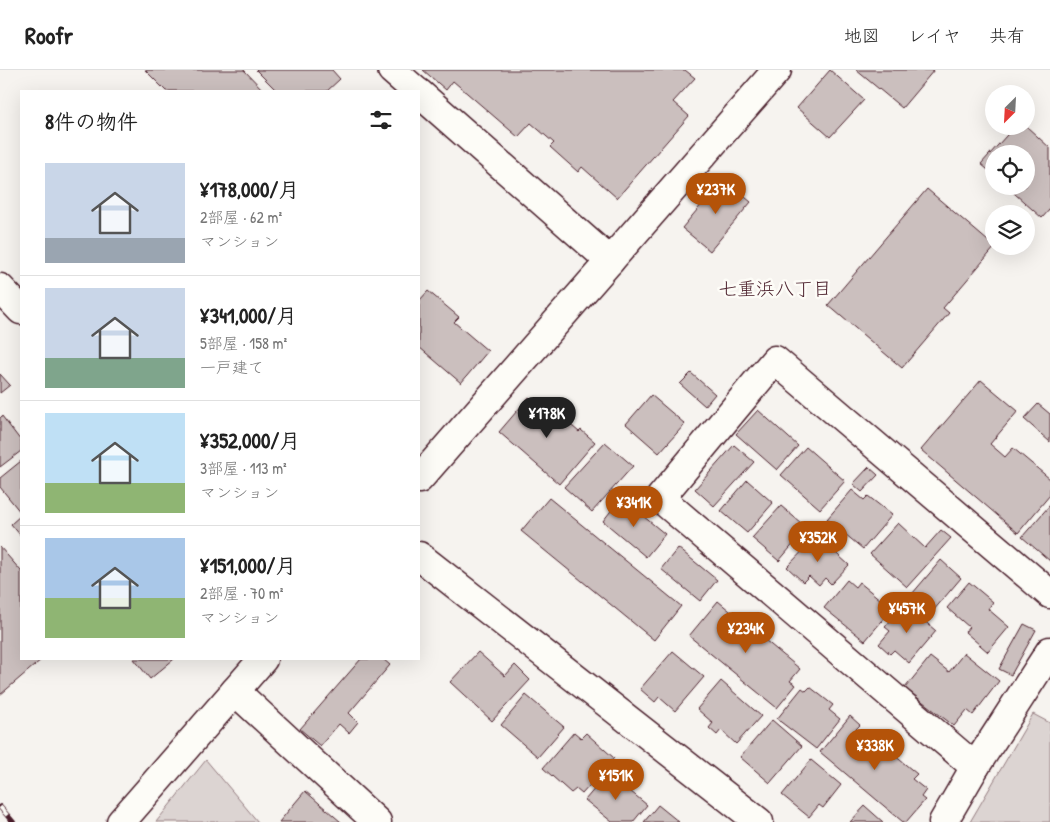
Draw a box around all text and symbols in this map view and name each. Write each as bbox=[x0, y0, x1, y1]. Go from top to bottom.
text: Roofr bbox=[25, 19, 73, 51]
text: 地図 bbox=[844, 23, 880, 48]
text: レイヤ bbox=[908, 23, 961, 48]
text: 共有 bbox=[989, 23, 1025, 48]
north arrow bbox=[985, 85, 1035, 135]
map controls bbox=[985, 85, 1035, 255]
icon: filters bbox=[367, 106, 395, 134]
text: 8件の物件 bbox=[45, 107, 138, 136]
button: locate bbox=[985, 145, 1035, 195]
pin: ¥237K bbox=[681, 172, 751, 215]
text: ¥178,000/月 bbox=[200, 175, 299, 204]
text: ¥237K bbox=[697, 178, 735, 200]
icon: home bbox=[85, 183, 145, 243]
button: layers bbox=[985, 205, 1035, 255]
text: 2部屋 · 62 m² bbox=[200, 206, 282, 228]
text: マンション bbox=[200, 230, 279, 252]
district label: 七重浜八丁目 bbox=[718, 275, 832, 301]
text: ¥341,000/月 bbox=[200, 301, 297, 330]
icon: home bbox=[85, 308, 145, 368]
text: 5部屋 · 158 m² bbox=[200, 332, 287, 354]
text: 一戸建て bbox=[200, 356, 264, 378]
pin: ¥178K bbox=[512, 396, 582, 439]
text: ¥178K bbox=[529, 402, 565, 424]
text: ¥352,000/月 bbox=[200, 426, 300, 455]
icon: home bbox=[85, 433, 145, 493]
text: 3部屋 · 113 m² bbox=[200, 457, 287, 479]
text: マンション bbox=[200, 481, 279, 503]
pin: ¥341K bbox=[599, 486, 669, 528]
text: ¥341K bbox=[617, 491, 651, 513]
pin: ¥352K bbox=[783, 520, 853, 563]
text: ¥352K bbox=[799, 526, 837, 548]
text: ¥151,000/月 bbox=[200, 551, 296, 580]
icon: home bbox=[85, 558, 145, 618]
text: 2部屋 · 70 m² bbox=[200, 582, 283, 604]
pin: ¥457K bbox=[872, 592, 942, 634]
text: ¥457K bbox=[889, 597, 925, 619]
text: マンション bbox=[200, 606, 279, 628]
pin: ¥234K bbox=[711, 612, 781, 654]
text: ¥234K bbox=[728, 617, 764, 639]
pin: ¥338K bbox=[840, 728, 910, 771]
text: ¥338K bbox=[856, 734, 894, 756]
pin: ¥151K bbox=[581, 758, 651, 801]
text: ¥151K bbox=[599, 764, 633, 786]

